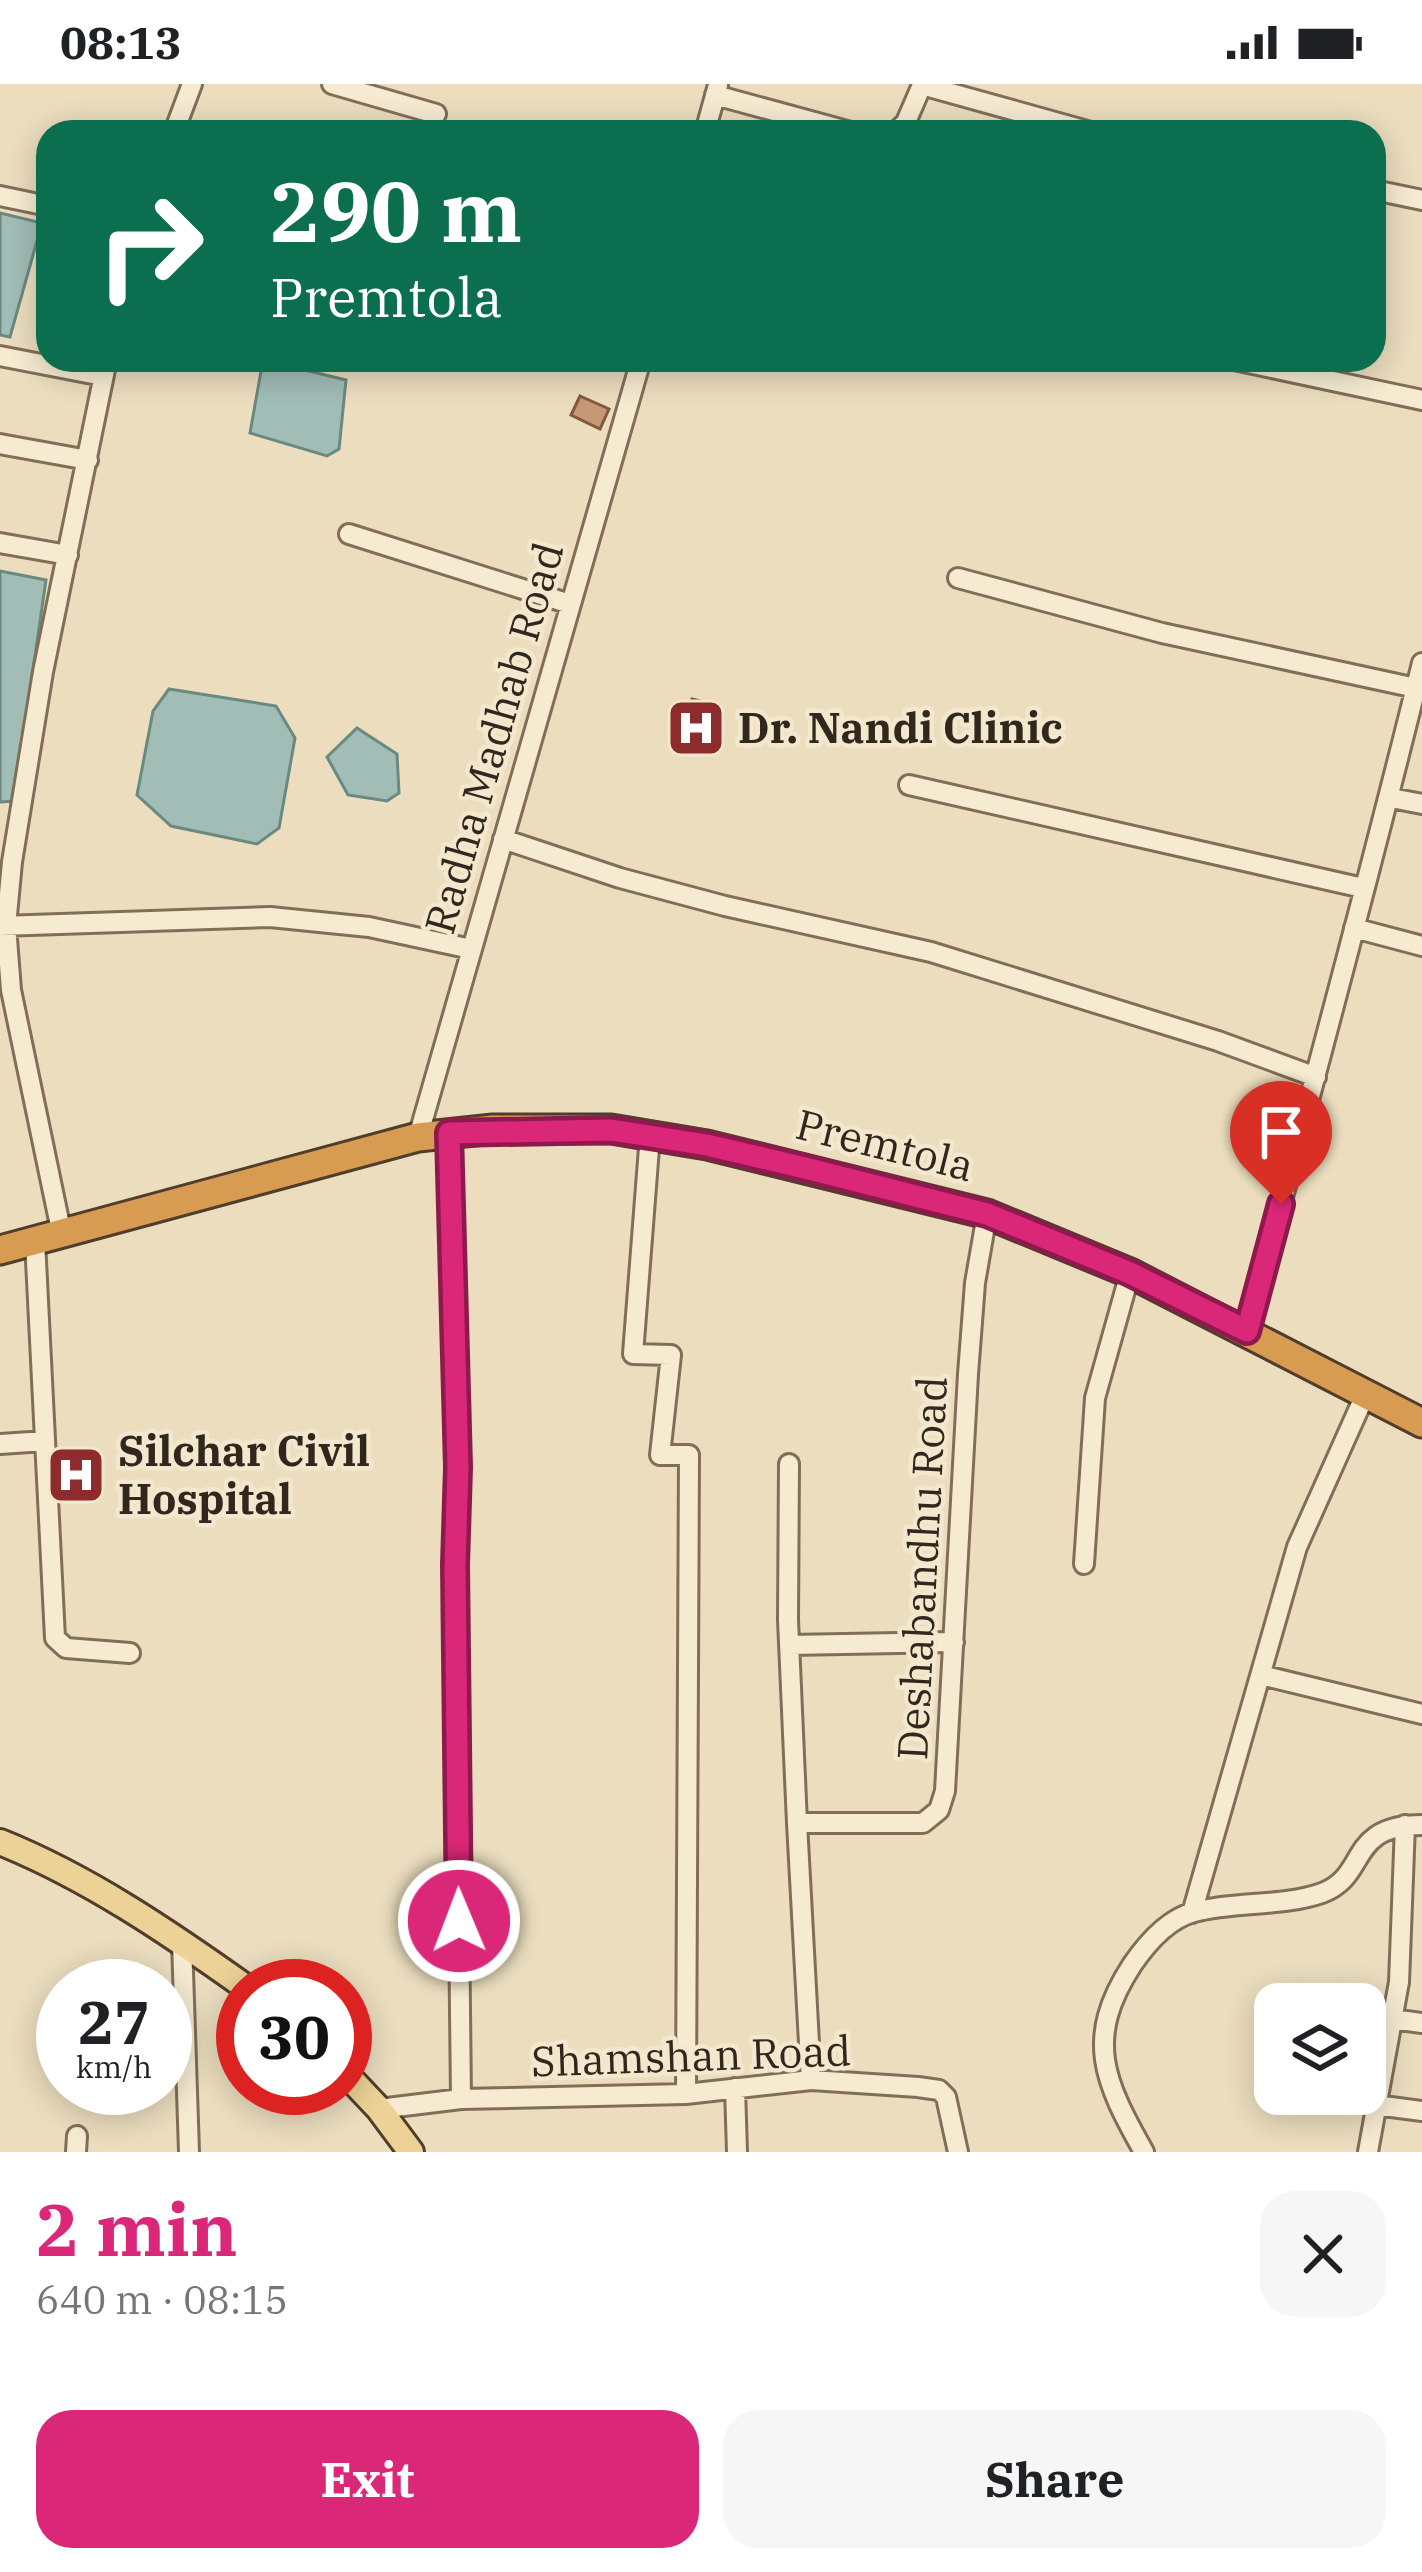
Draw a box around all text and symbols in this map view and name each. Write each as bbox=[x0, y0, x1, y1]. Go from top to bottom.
text: 08:13 bbox=[60, 13, 182, 71]
text: 290 m bbox=[270, 156, 522, 265]
icon: right bbox=[72, 168, 228, 324]
text: Premtola bbox=[270, 262, 503, 332]
street label: Radha Madhab Road bbox=[411, 536, 576, 940]
hospital icon: Dr. Nandi Clinic bbox=[665, 697, 727, 759]
place label: Dr. Nandi Clinic bbox=[738, 700, 1063, 755]
pin bbox=[1230, 1081, 1332, 1204]
street label: Premtola bbox=[791, 1096, 980, 1193]
icon: arrive bbox=[1248, 1099, 1314, 1165]
street label: Deshabandhu Road bbox=[884, 1375, 959, 1761]
place label: Silchar Civil Hospital bbox=[118, 1423, 370, 1526]
hospital icon: Silchar Civil Hospital bbox=[45, 1444, 107, 1506]
position arrow bbox=[396, 1858, 522, 1984]
speed limit sign: 30 bbox=[216, 1959, 372, 2115]
text: 27 bbox=[78, 1982, 150, 2061]
map controls bbox=[1254, 1983, 1386, 2115]
button: layers bbox=[1254, 1983, 1386, 2115]
street label: Shamshan Road bbox=[530, 2022, 852, 2089]
text: km/h bbox=[76, 2047, 152, 2086]
text: 2 min bbox=[36, 2182, 238, 2276]
button: close bbox=[1260, 2191, 1386, 2317]
text: 640 m · 08:15 bbox=[36, 2274, 288, 2325]
button: Exit bbox=[36, 2410, 699, 2548]
button: Share bbox=[723, 2410, 1386, 2548]

